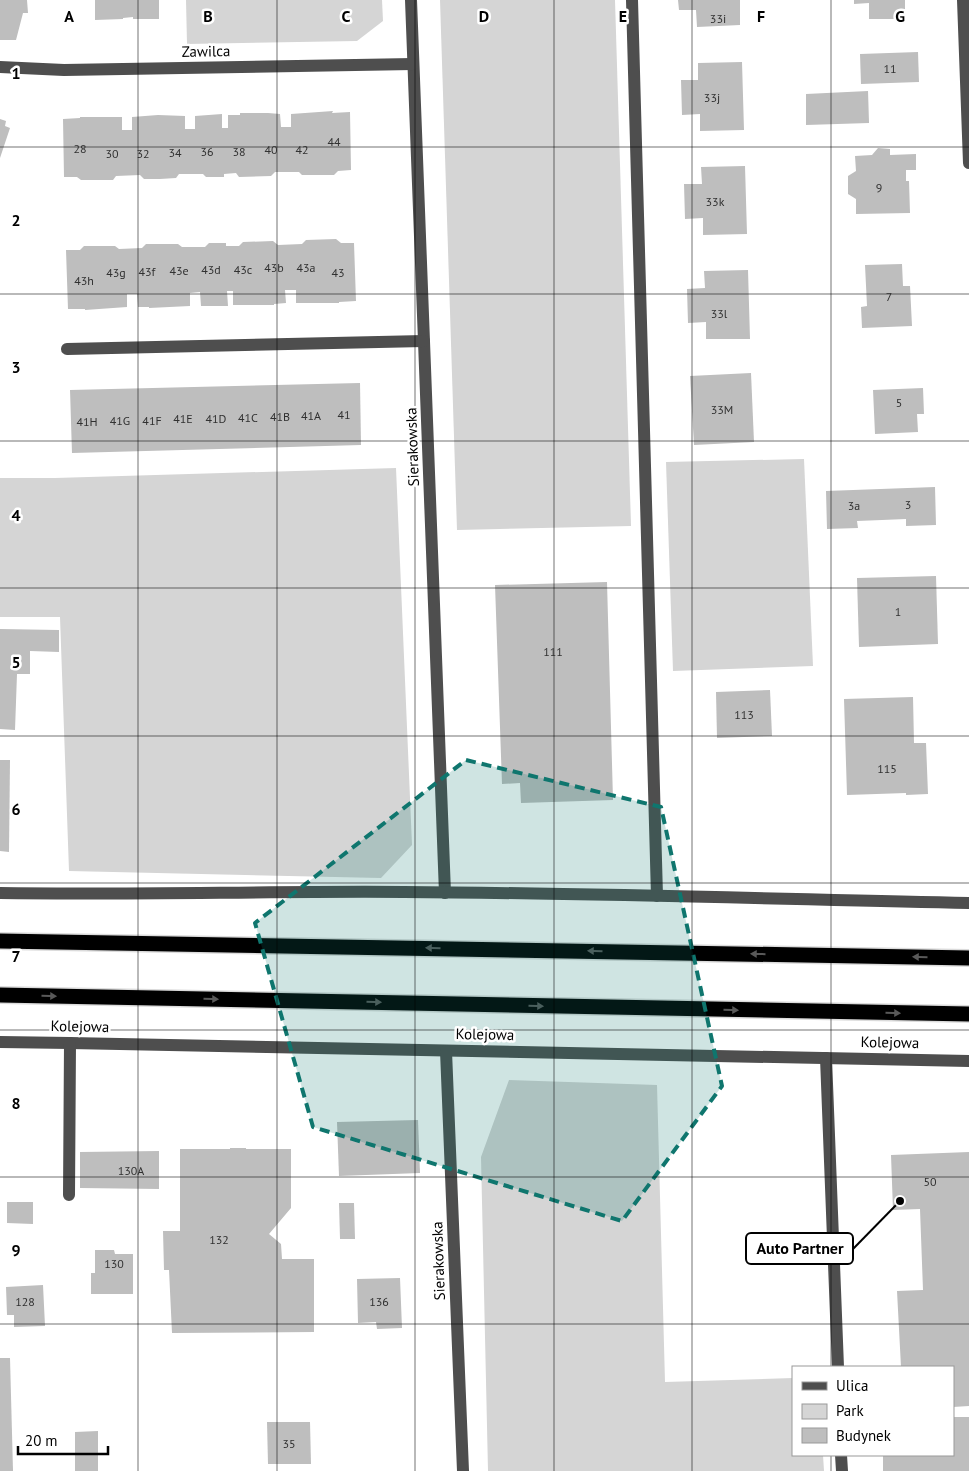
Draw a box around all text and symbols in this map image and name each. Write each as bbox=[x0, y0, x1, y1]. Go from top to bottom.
text: A bbox=[64, 6, 74, 26]
text: B bbox=[203, 6, 213, 26]
text: C bbox=[342, 6, 351, 26]
text: D bbox=[479, 6, 489, 26]
text: E bbox=[619, 6, 627, 26]
text: F bbox=[757, 6, 765, 26]
text: G bbox=[895, 6, 905, 26]
house number: 33i bbox=[710, 11, 726, 26]
street label: Zawilca bbox=[181, 41, 231, 61]
house number: 11 bbox=[883, 61, 897, 76]
text: 1 bbox=[11, 63, 21, 83]
house number: 33j bbox=[704, 90, 720, 105]
house number: 44 bbox=[327, 134, 341, 149]
house number: 28 bbox=[73, 141, 87, 156]
house number: 40 bbox=[264, 142, 278, 157]
house number: 42 bbox=[295, 142, 309, 157]
house number: 36 bbox=[200, 144, 214, 159]
house number: 38 bbox=[232, 144, 246, 159]
house number: 34 bbox=[168, 145, 182, 160]
house number: 30 bbox=[105, 146, 119, 161]
house number: 32 bbox=[136, 146, 150, 161]
house number: 9 bbox=[876, 180, 882, 195]
house number: 33k bbox=[706, 194, 725, 209]
text: 2 bbox=[11, 210, 21, 230]
house number: 43b bbox=[264, 260, 284, 275]
house number: 43a bbox=[296, 260, 316, 275]
house number: 43d bbox=[201, 262, 221, 277]
house number: 43c bbox=[234, 262, 253, 277]
house number: 43e bbox=[169, 263, 189, 278]
house number: 43f bbox=[139, 264, 157, 279]
house number: 43g bbox=[106, 265, 126, 280]
house number: 43 bbox=[331, 265, 345, 280]
house number: 43h bbox=[74, 273, 94, 288]
house number: 7 bbox=[886, 289, 892, 304]
house number: 33l bbox=[711, 306, 728, 321]
text: 3 bbox=[11, 357, 21, 377]
house number: 5 bbox=[896, 395, 902, 410]
house number: 33M bbox=[711, 402, 733, 417]
house number: 41 bbox=[337, 407, 351, 422]
street label: Sierakowska bbox=[401, 407, 423, 487]
house number: 41A bbox=[301, 408, 321, 423]
house number: 41B bbox=[270, 409, 290, 424]
house number: 41C bbox=[238, 410, 258, 425]
house number: 41E bbox=[173, 411, 193, 426]
house number: 41D bbox=[206, 411, 227, 426]
house number: 41G bbox=[110, 413, 130, 428]
house number: 41F bbox=[142, 413, 162, 428]
house number: 41H bbox=[76, 414, 98, 429]
house number: 3 bbox=[905, 497, 911, 512]
house number: 3a bbox=[848, 498, 860, 513]
text: 4 bbox=[11, 505, 21, 525]
house number: 1 bbox=[895, 604, 901, 619]
house number: 111 bbox=[543, 644, 563, 659]
text: 5 bbox=[11, 652, 21, 672]
house number: 113 bbox=[734, 707, 754, 722]
house number: 115 bbox=[877, 761, 897, 776]
text: 6 bbox=[11, 799, 21, 819]
one-way arrow bbox=[425, 944, 441, 952]
text: 7 bbox=[11, 946, 21, 966]
one-way arrow bbox=[587, 947, 603, 955]
one-way arrow bbox=[750, 950, 766, 958]
one-way arrow bbox=[912, 953, 928, 961]
one-way arrow bbox=[41, 992, 57, 1000]
one-way arrow bbox=[203, 995, 219, 1003]
one-way arrow bbox=[366, 998, 382, 1006]
one-way arrow bbox=[528, 1002, 544, 1010]
one-way arrow bbox=[723, 1006, 739, 1014]
one-way arrow bbox=[885, 1009, 901, 1017]
street label: Kolejowa bbox=[50, 1016, 110, 1036]
street label: Kolejowa bbox=[455, 1024, 515, 1044]
street label: Kolejowa bbox=[860, 1032, 920, 1052]
text: 8 bbox=[11, 1093, 21, 1113]
house number: 130A bbox=[118, 1163, 144, 1178]
house number: 50 bbox=[923, 1174, 937, 1189]
street label: Sierakowska bbox=[427, 1221, 449, 1301]
house number: 132 bbox=[209, 1232, 229, 1247]
callout: Auto Partner bbox=[746, 1233, 853, 1264]
text: Auto Partner bbox=[756, 1238, 844, 1258]
text: 9 bbox=[11, 1240, 21, 1260]
house number: 130 bbox=[104, 1256, 124, 1271]
house number: 128 bbox=[15, 1294, 35, 1309]
house number: 136 bbox=[369, 1294, 389, 1309]
legend bbox=[792, 1366, 954, 1456]
text: Ulica bbox=[836, 1376, 868, 1395]
text: Park bbox=[836, 1401, 864, 1420]
scale bar bbox=[18, 1424, 108, 1456]
text: Budynek bbox=[836, 1426, 892, 1445]
text: 20 m bbox=[25, 1431, 58, 1450]
house number: 35 bbox=[282, 1436, 296, 1451]

